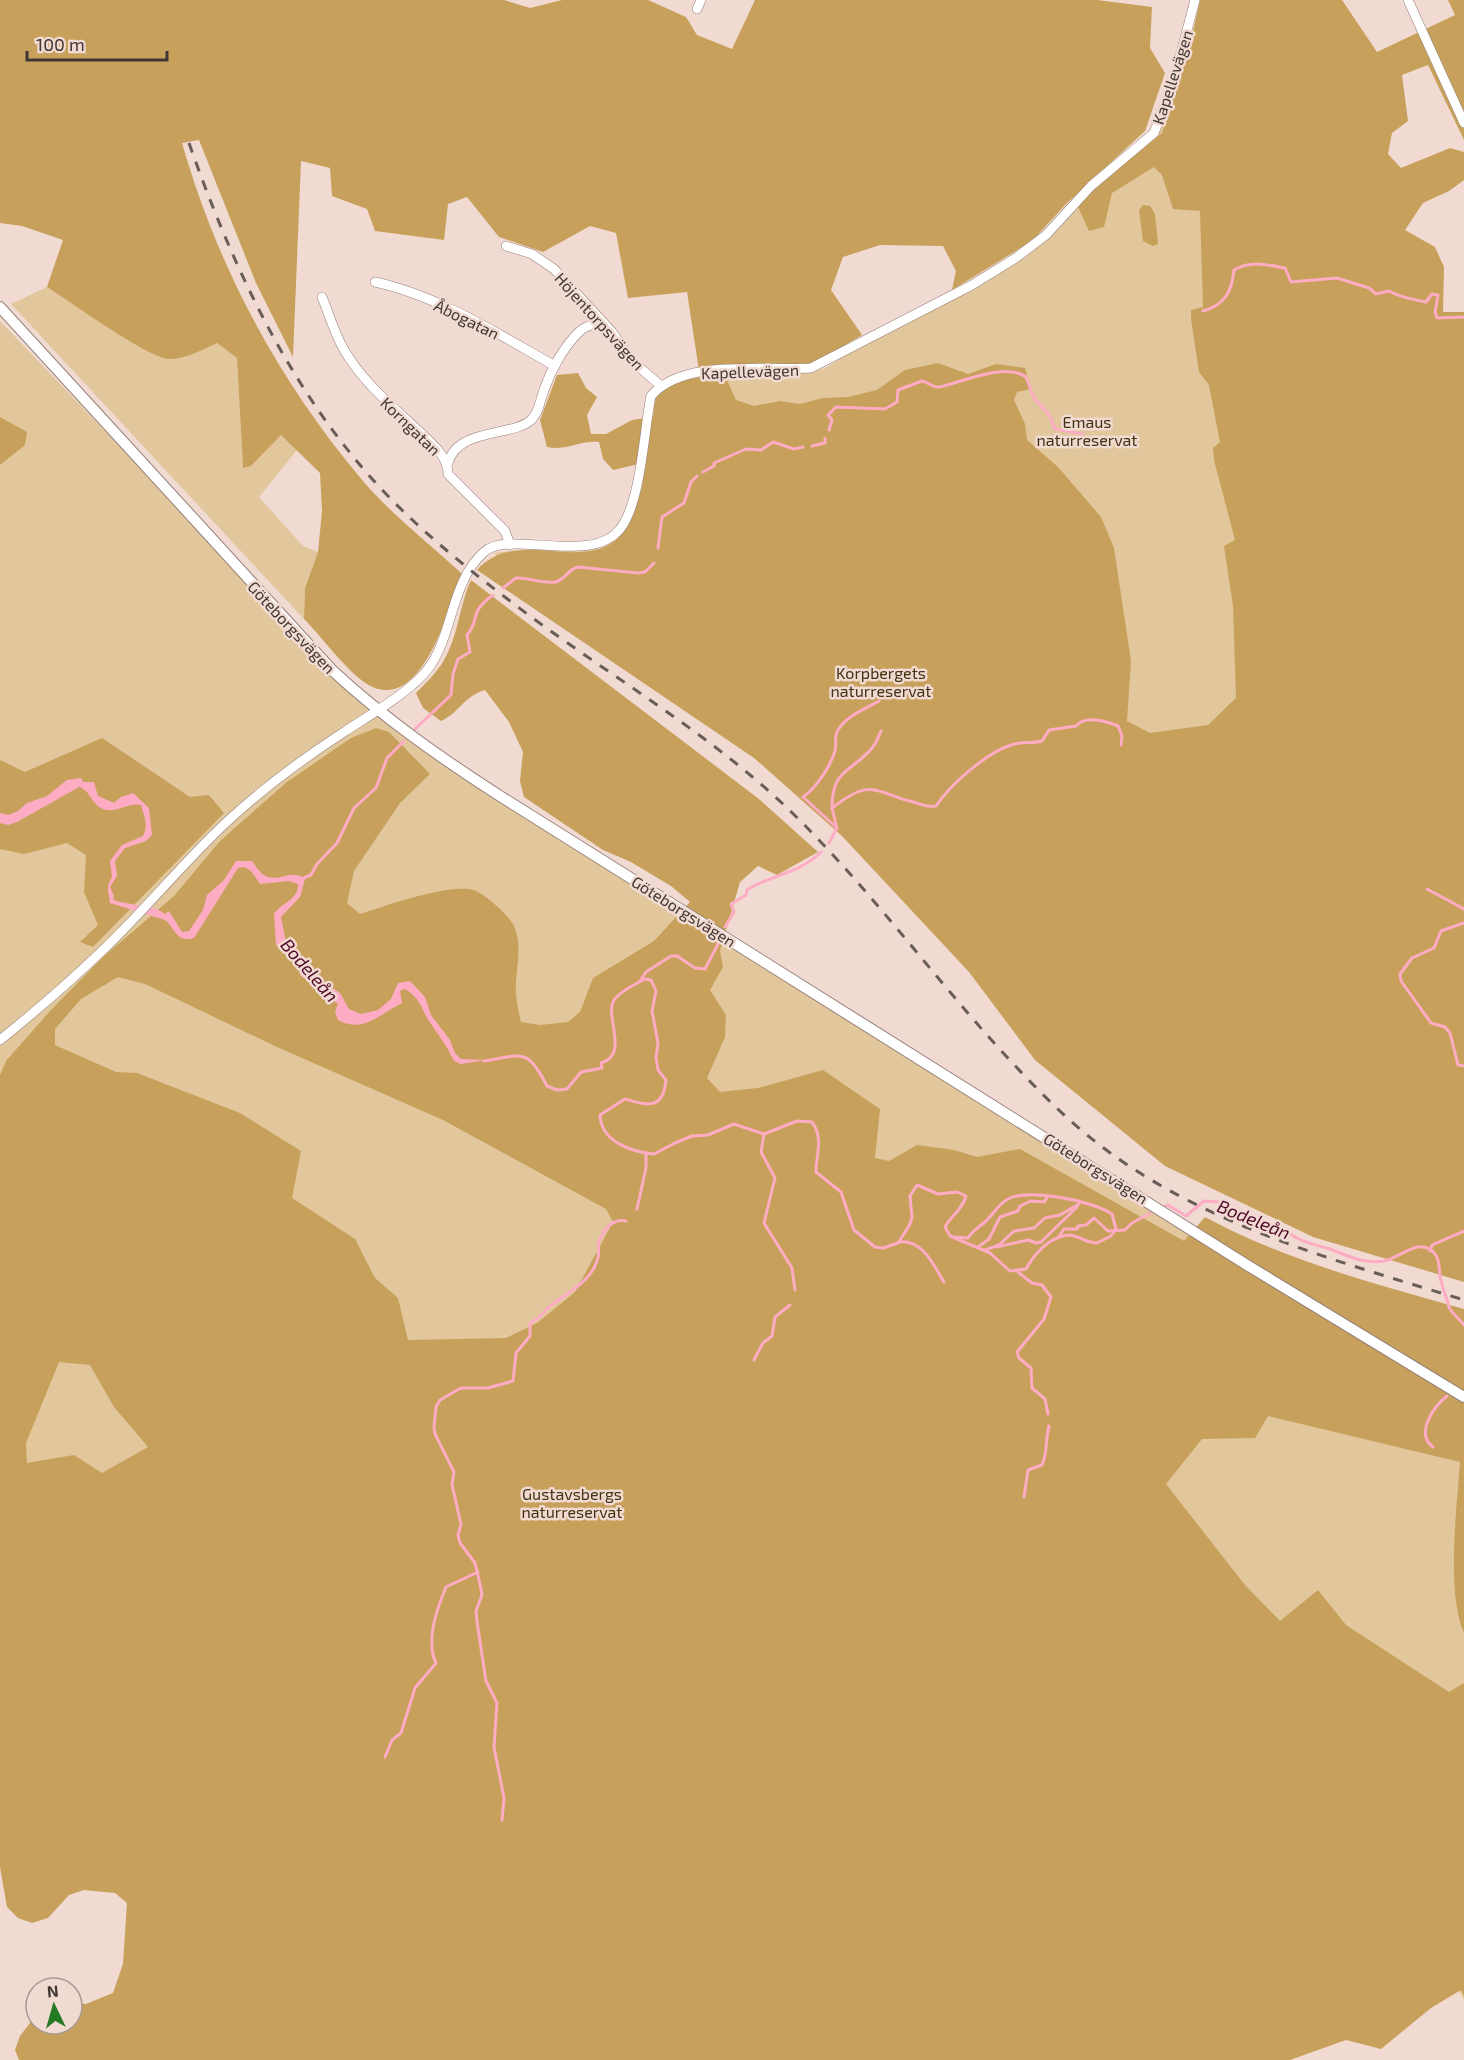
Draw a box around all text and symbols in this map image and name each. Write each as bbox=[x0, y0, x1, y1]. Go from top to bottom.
scale bar bbox=[27, 24, 166, 62]
street label: Kapellevägen bbox=[1148, 27, 1196, 127]
text: 100 m bbox=[36, 33, 85, 55]
street label: Höjentorpsvägen bbox=[551, 268, 649, 374]
street label: Åbogatan bbox=[431, 295, 503, 343]
street label: Kapellevägen bbox=[701, 360, 799, 382]
street label: Korngatan bbox=[377, 393, 445, 459]
park label: Emaus naturreservat bbox=[1037, 412, 1137, 449]
street label: Göteborgsvägen bbox=[244, 577, 340, 677]
park label: Korpbergets naturreservat bbox=[831, 663, 931, 700]
street label: Göteborgsvägen bbox=[628, 871, 740, 951]
water label: Bodeleån bbox=[276, 934, 344, 1006]
street label: Göteborgsvägen bbox=[1040, 1128, 1152, 1208]
water label: Bodeleån bbox=[1214, 1194, 1294, 1244]
park label: Gustavsbergs naturreservat bbox=[522, 1484, 622, 1521]
north arrow bbox=[24, 1976, 84, 2036]
text: N bbox=[46, 1981, 59, 2001]

